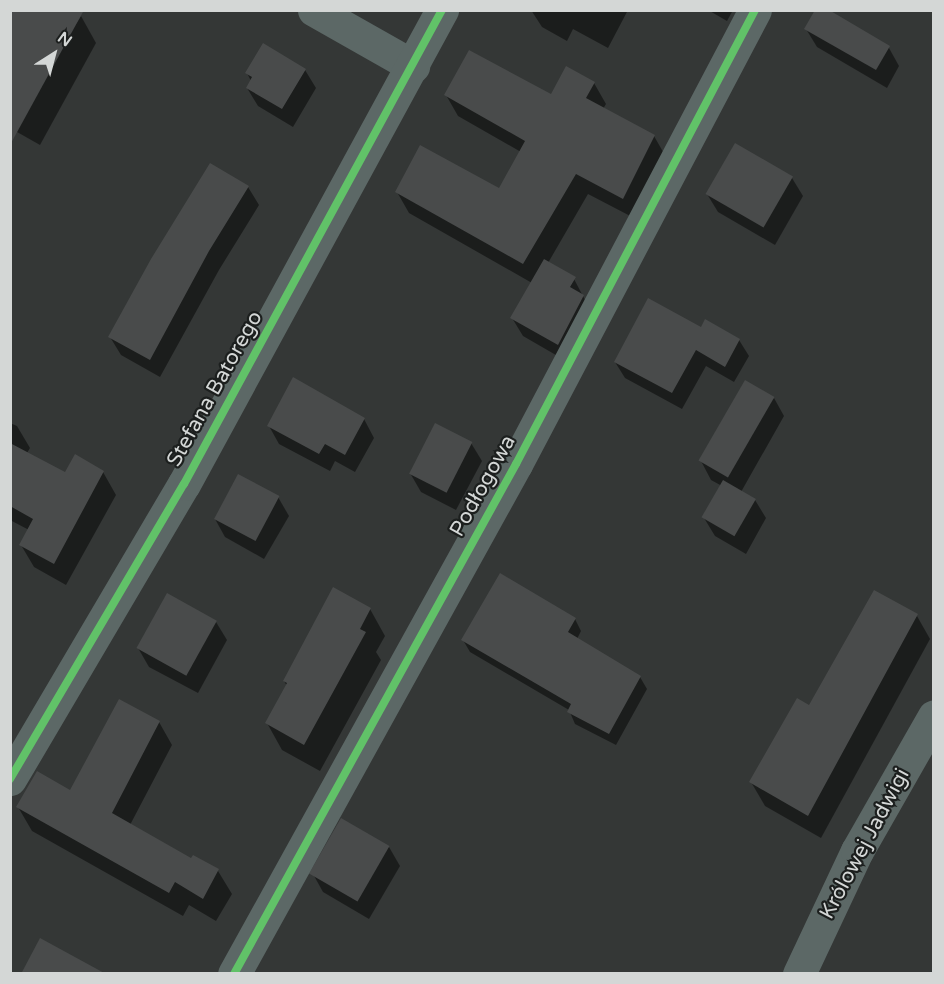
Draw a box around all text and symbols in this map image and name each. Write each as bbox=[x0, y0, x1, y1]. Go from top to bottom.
north arrow bbox=[24, 24, 84, 84]
text: N bbox=[53, 28, 76, 51]
street label: Stefana Batorego bbox=[162, 307, 268, 471]
street label: Podłogowa bbox=[445, 431, 521, 541]
street label: Królowej Jadwigi bbox=[815, 764, 915, 924]

